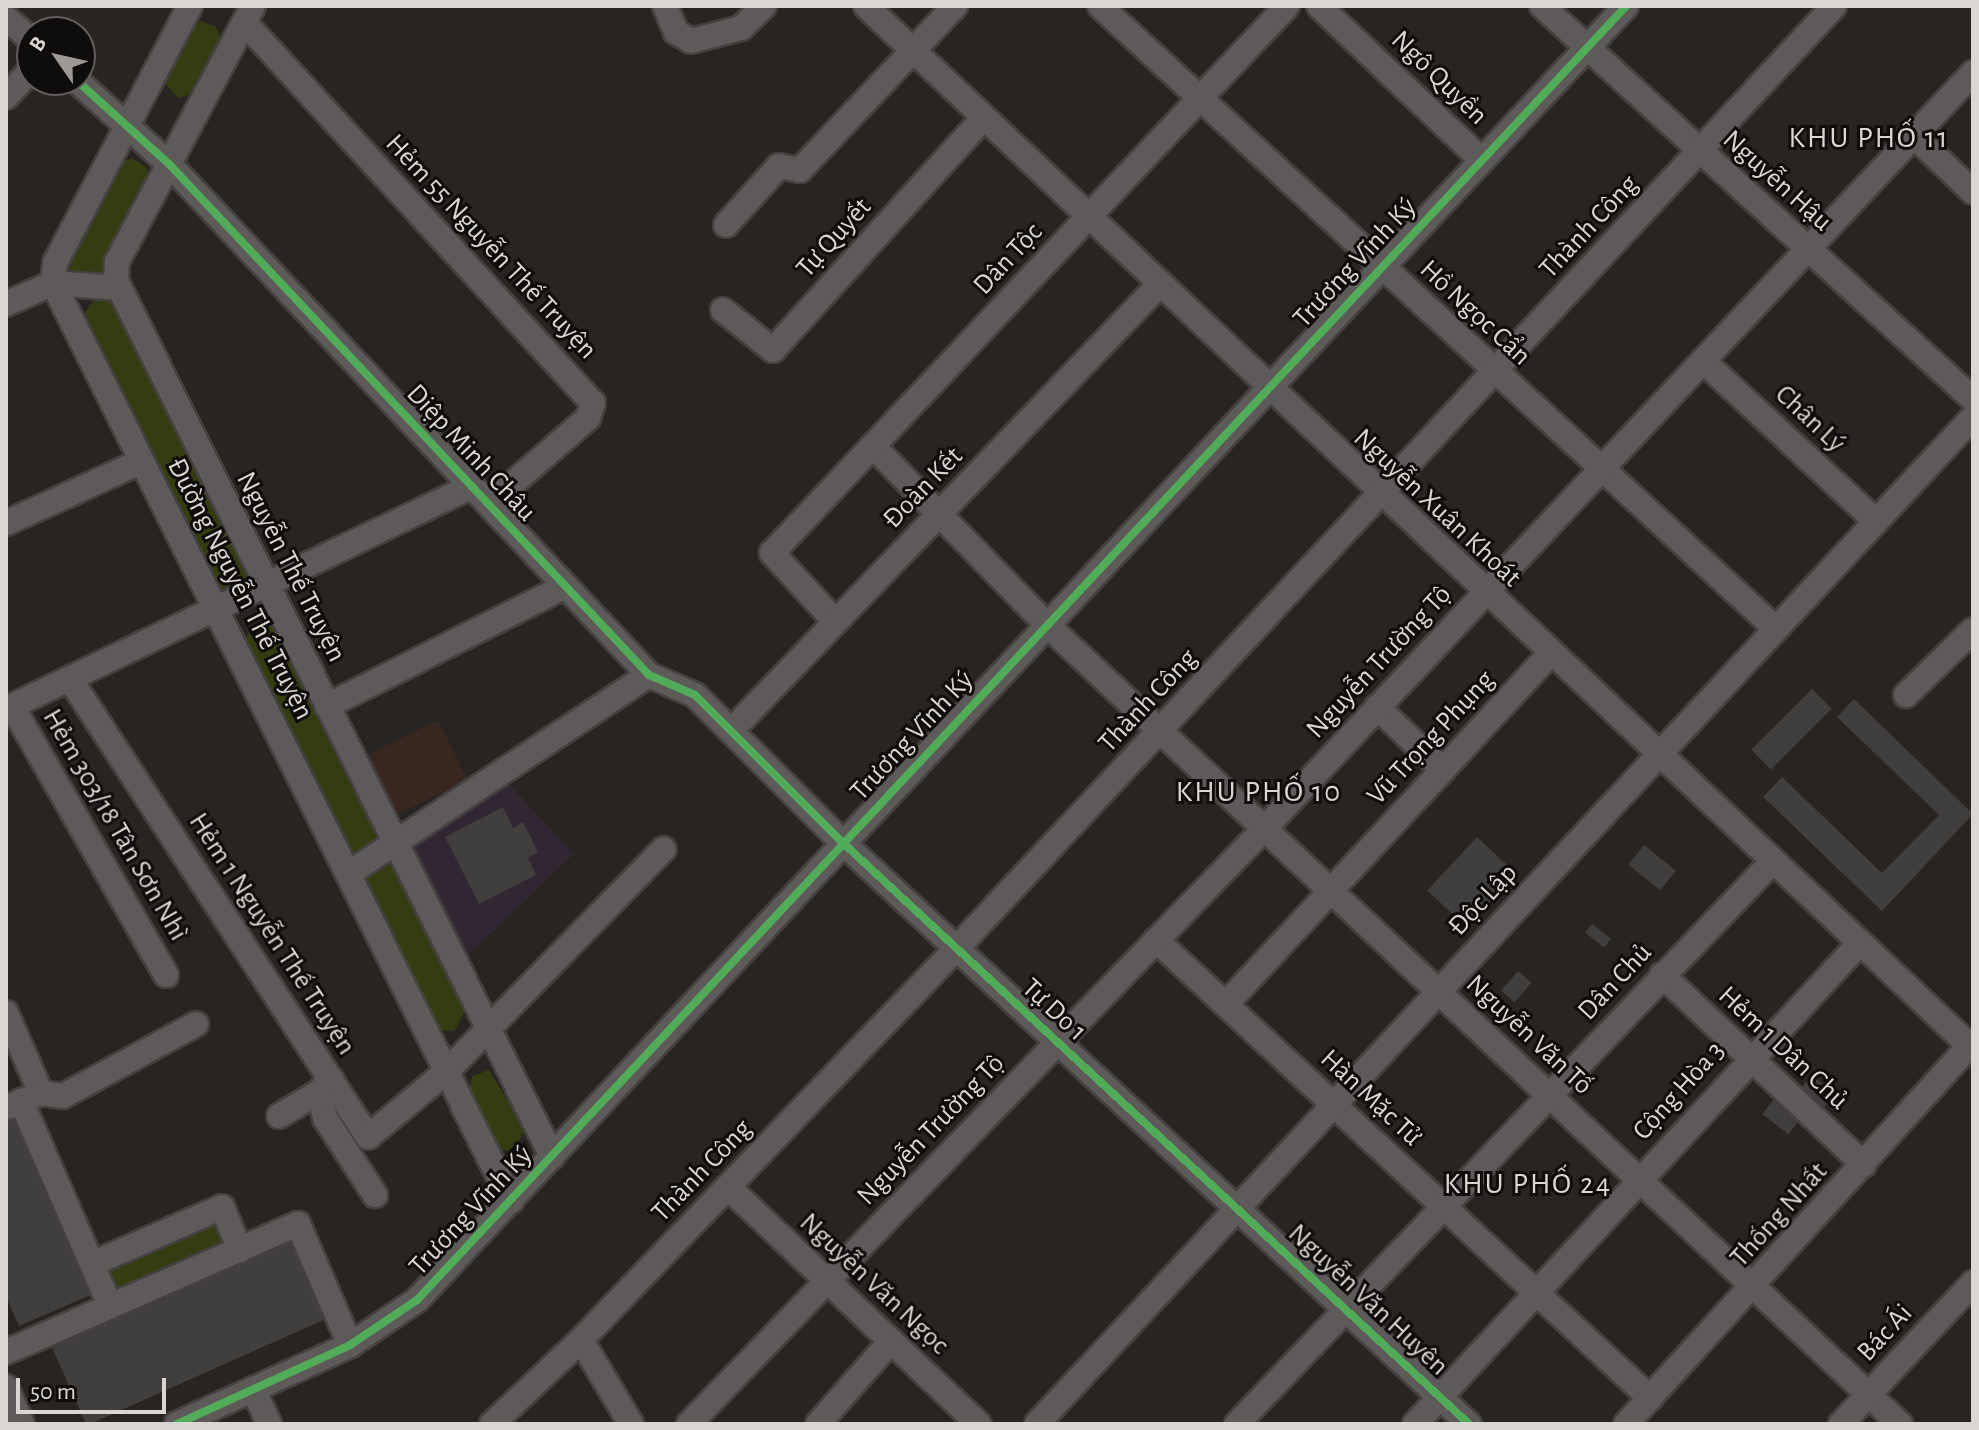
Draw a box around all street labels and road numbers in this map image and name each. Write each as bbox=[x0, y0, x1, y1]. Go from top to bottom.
street label: Ngô Quyền bbox=[1384, 24, 1494, 132]
street label: Nguyễn Hậu bbox=[1715, 123, 1839, 239]
street label: Hẻm 55 Nguyễn Thế Truyện bbox=[378, 128, 604, 366]
street label: Thành Công bbox=[1532, 168, 1646, 286]
street label: Tự Quyết bbox=[789, 191, 879, 285]
street label: Trương Vĩnh Ký bbox=[1286, 191, 1424, 335]
street label: Dân Tộc bbox=[966, 216, 1050, 302]
street label: Hồ Ngọc Cẩn bbox=[1412, 253, 1538, 373]
street label: Diệp Minh Châu bbox=[399, 377, 543, 529]
street label: Chân Lý bbox=[1768, 378, 1852, 460]
street label: Nguyễn Xuân Khoát bbox=[1346, 422, 1528, 594]
street label: Đoàn Kết bbox=[876, 440, 970, 536]
street label: Đường Nguyễn Thế Truyện bbox=[159, 453, 321, 725]
street label: Nguyễn Thế Truyện bbox=[229, 466, 353, 668]
street label: Nguyễn Trường Tộ bbox=[1299, 578, 1459, 746]
street label: Thành Công bbox=[1091, 642, 1205, 760]
street label: Trương Vĩnh Ký bbox=[843, 664, 981, 808]
street label: Vũ Trọng Phụng bbox=[1360, 664, 1502, 812]
street label: Hẻm 303/18 Tân Sơn Nhì bbox=[35, 703, 195, 947]
street label: Hẻm 1 Nguyễn Thế Truyện bbox=[181, 807, 363, 1061]
street label: Độc Lập bbox=[1441, 857, 1525, 943]
street label: Dân Chủ bbox=[1571, 936, 1659, 1028]
street label: Nguyễn Văn Tố bbox=[1459, 968, 1599, 1102]
street label: Tự Do 1 bbox=[1014, 971, 1094, 1049]
street label: Hẻm 1 Dân Chủ bbox=[1711, 979, 1855, 1117]
street label: Cộng Hòa 3 bbox=[1626, 1035, 1732, 1147]
street label: Hàn Mặc Tử bbox=[1313, 1042, 1429, 1154]
street label: Nguyễn Trường Tộ bbox=[850, 1047, 1012, 1213]
street label: Thành Công bbox=[645, 1113, 759, 1229]
street label: Trương Vĩnh Ký bbox=[402, 1139, 540, 1283]
street label: Thống Nhất bbox=[1723, 1156, 1835, 1274]
street label: Nguyễn Văn Ngọc bbox=[792, 1206, 956, 1362]
street label: Nguyễn Văn Huyên bbox=[1281, 1217, 1455, 1383]
street label: Bác Ái bbox=[1850, 1297, 1920, 1369]

